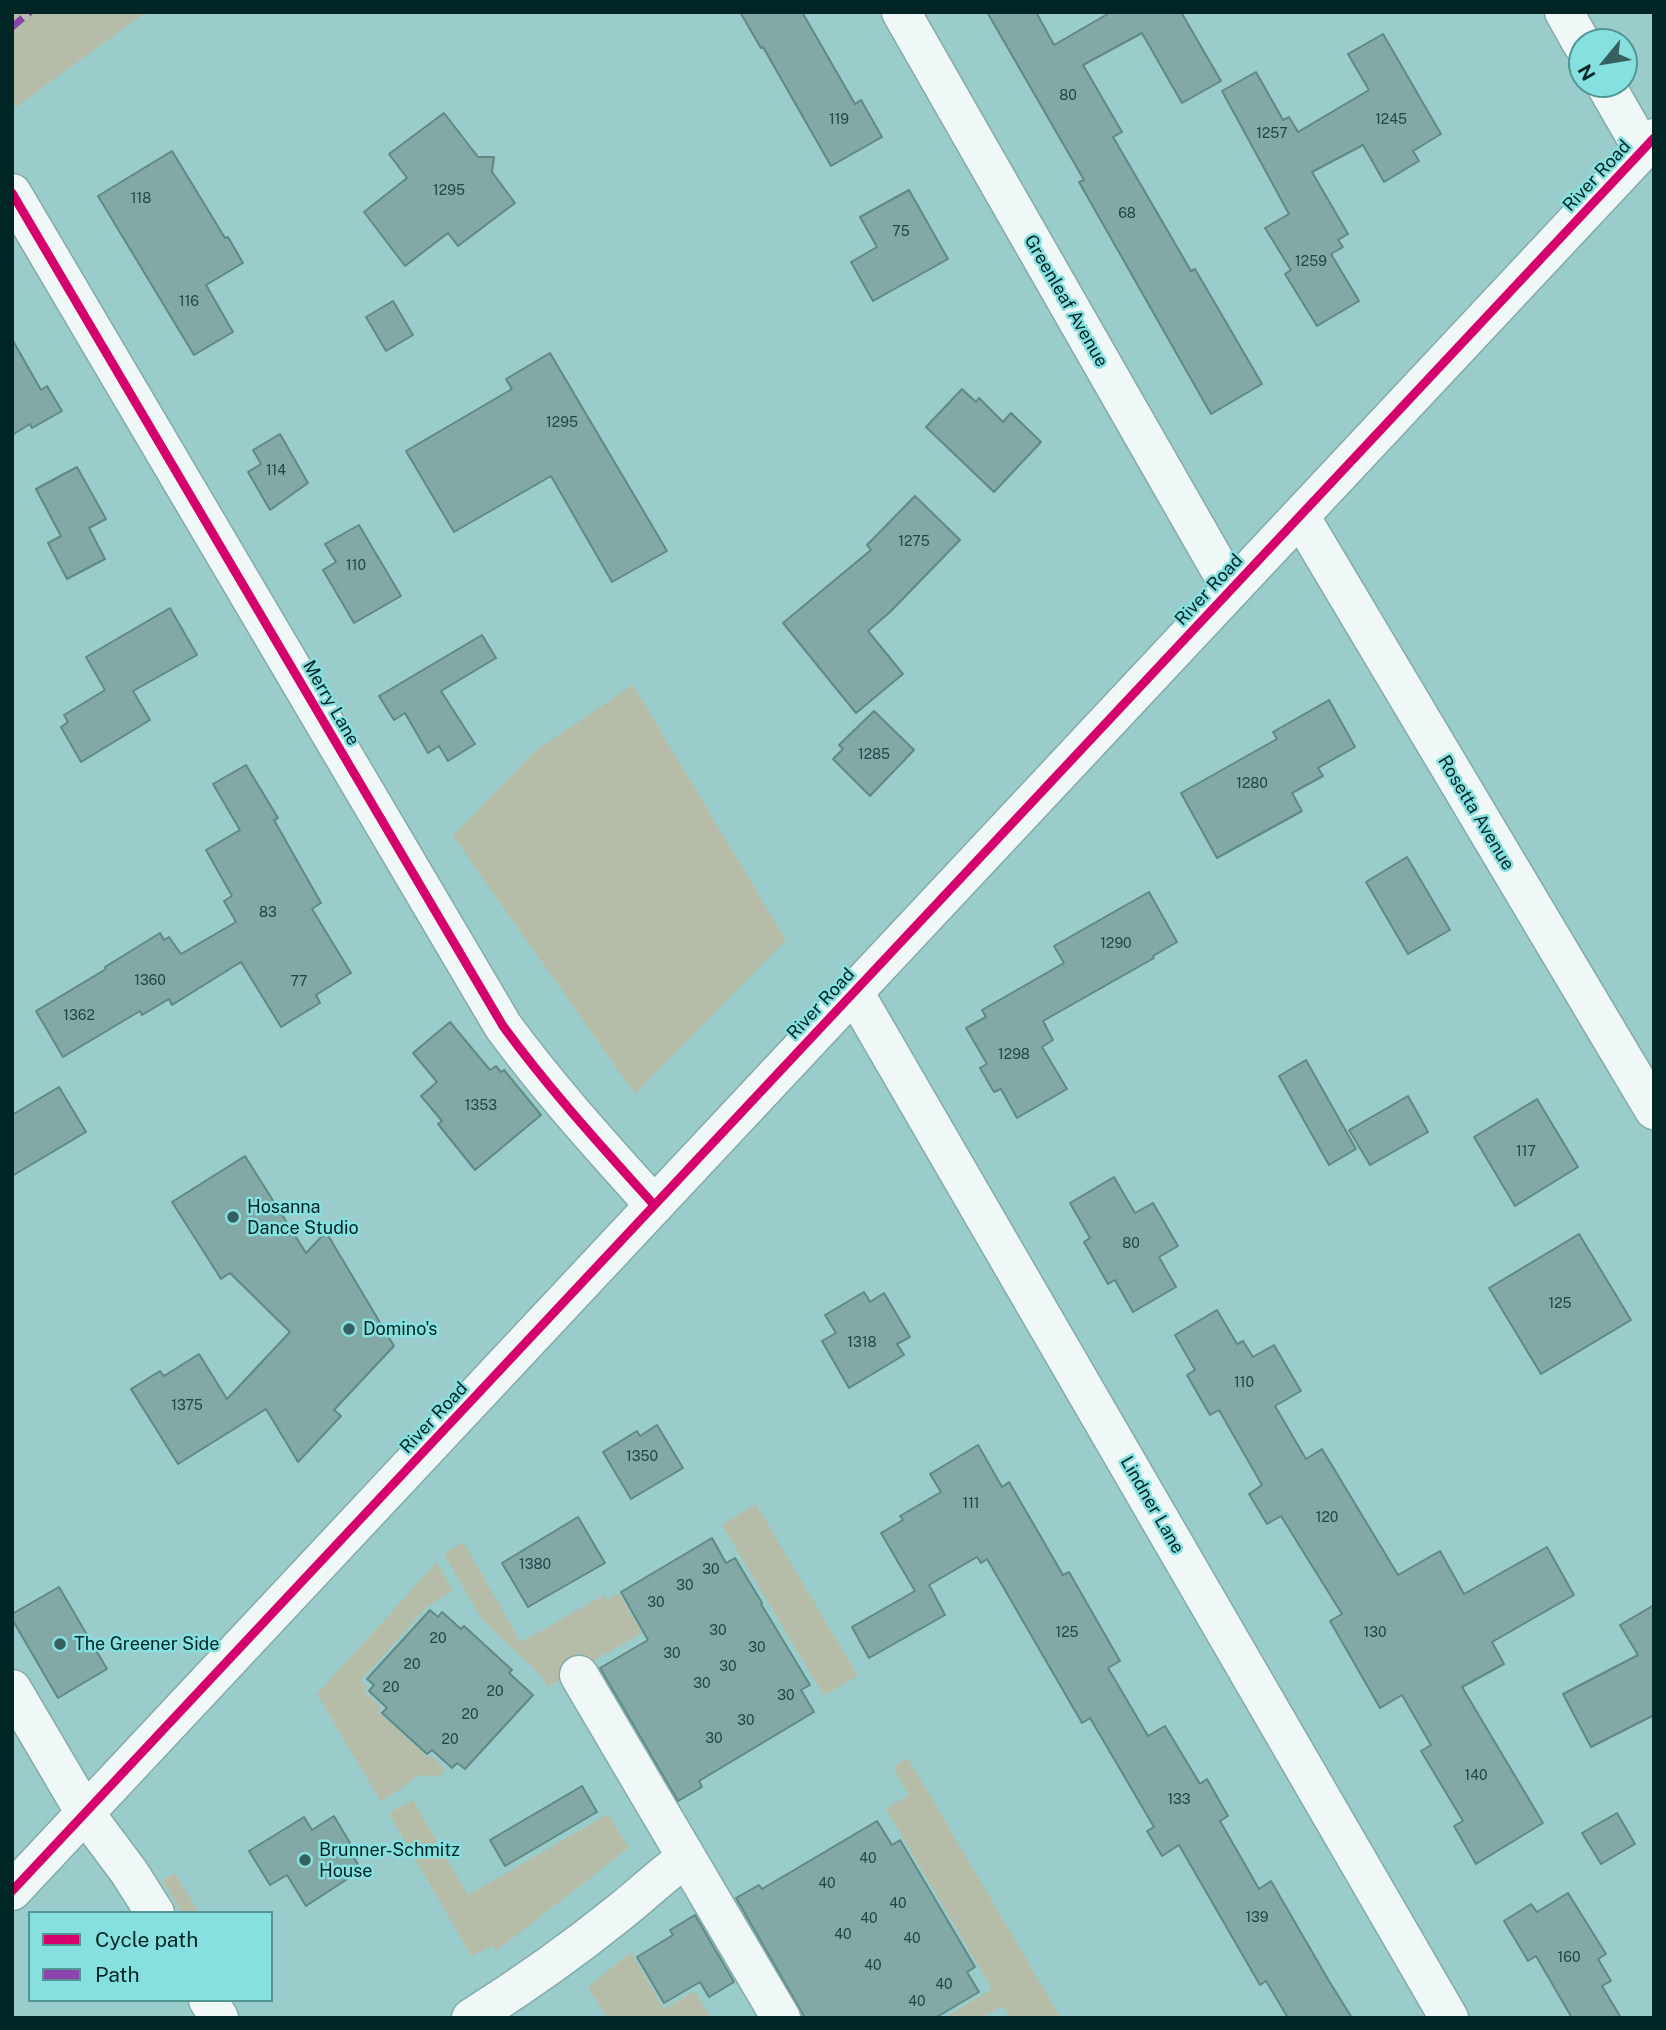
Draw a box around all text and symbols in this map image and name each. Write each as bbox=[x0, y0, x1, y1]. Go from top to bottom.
north arrow bbox=[1568, 28, 1638, 98]
text: N bbox=[1573, 61, 1600, 84]
house number: 80 bbox=[1059, 88, 1077, 104]
house number: 119 bbox=[829, 112, 849, 128]
house number: 1245 bbox=[1375, 112, 1407, 128]
house number: 1257 bbox=[1256, 126, 1288, 142]
street label: River Road bbox=[1559, 136, 1635, 216]
house number: 1295 bbox=[433, 183, 465, 199]
house number: 118 bbox=[131, 191, 151, 207]
house number: 68 bbox=[1118, 206, 1136, 222]
house number: 75 bbox=[892, 224, 910, 240]
street label: Greenleaf Avenue bbox=[1019, 231, 1113, 371]
house number: 1259 bbox=[1295, 254, 1327, 270]
house number: 116 bbox=[179, 294, 199, 310]
house number: 1295 bbox=[546, 415, 578, 431]
house number: 114 bbox=[266, 463, 286, 479]
house number: 1275 bbox=[898, 534, 930, 550]
street label: River Road bbox=[1171, 550, 1247, 630]
house number: 110 bbox=[346, 558, 366, 574]
street label: Merry Lane bbox=[298, 656, 364, 750]
house number: 1285 bbox=[858, 747, 890, 763]
street label: Rosetta Avenue bbox=[1433, 752, 1519, 874]
house number: 1280 bbox=[1236, 776, 1268, 792]
house number: 83 bbox=[259, 905, 277, 921]
house number: 1290 bbox=[1100, 936, 1132, 952]
street label: River Road bbox=[783, 964, 859, 1044]
house number: 1360 bbox=[134, 973, 166, 989]
house number: 77 bbox=[291, 974, 307, 990]
house number: 1362 bbox=[63, 1008, 95, 1024]
house number: 1298 bbox=[998, 1047, 1030, 1063]
house number: 1353 bbox=[465, 1098, 497, 1114]
house number: 117 bbox=[1516, 1144, 1536, 1160]
place label: Hosanna Dance Studio bbox=[247, 1196, 359, 1238]
marker: Hosanna Dance Studio bbox=[225, 1209, 241, 1225]
house number: 80 bbox=[1122, 1236, 1140, 1252]
house number: 125 bbox=[1548, 1296, 1572, 1312]
place label: Domino's bbox=[363, 1318, 437, 1340]
marker: Domino's bbox=[341, 1321, 357, 1337]
house number: 1318 bbox=[847, 1335, 877, 1351]
house number: 110 bbox=[1234, 1375, 1254, 1391]
street label: River Road bbox=[396, 1378, 472, 1458]
house number: 1375 bbox=[171, 1398, 203, 1414]
house number: 1350 bbox=[626, 1449, 658, 1465]
street label: Lindner Lane bbox=[1115, 1452, 1189, 1558]
house number: 111 bbox=[962, 1496, 980, 1512]
house number: 120 bbox=[1316, 1510, 1338, 1526]
house number: 1380 bbox=[519, 1557, 551, 1573]
house number: 30 bbox=[702, 1562, 720, 1578]
house number: 30 bbox=[676, 1578, 694, 1594]
house number: 30 bbox=[647, 1595, 665, 1611]
house number: 30 bbox=[709, 1623, 727, 1639]
house number: 125 bbox=[1055, 1625, 1079, 1641]
house number: 130 bbox=[1364, 1625, 1386, 1641]
house number: 20 bbox=[430, 1631, 446, 1647]
place label: The Greener Side bbox=[74, 1633, 220, 1655]
marker: The Greener Side bbox=[52, 1636, 68, 1652]
house number: 30 bbox=[748, 1640, 766, 1656]
house number: 30 bbox=[663, 1646, 681, 1662]
house number: 20 bbox=[404, 1657, 420, 1673]
house number: 30 bbox=[719, 1659, 737, 1675]
house number: 30 bbox=[693, 1676, 711, 1692]
house number: 20 bbox=[383, 1680, 399, 1696]
house number: 20 bbox=[487, 1684, 503, 1700]
house number: 30 bbox=[777, 1688, 795, 1704]
house number: 20 bbox=[462, 1707, 478, 1723]
house number: 30 bbox=[737, 1713, 755, 1729]
house number: 30 bbox=[705, 1731, 723, 1747]
house number: 20 bbox=[442, 1732, 458, 1748]
house number: 140 bbox=[1464, 1768, 1488, 1784]
house number: 133 bbox=[1167, 1792, 1191, 1808]
place label: Brunner-Schmitz House bbox=[319, 1839, 460, 1882]
house number: 40 bbox=[859, 1851, 877, 1867]
marker: Brunner-Schmitz House bbox=[297, 1852, 313, 1868]
house number: 40 bbox=[818, 1876, 836, 1892]
house number: 40 bbox=[889, 1896, 907, 1912]
house number: 139 bbox=[1245, 1910, 1269, 1926]
legend bbox=[28, 1911, 273, 2002]
house number: 40 bbox=[860, 1911, 878, 1927]
text: Cycle path bbox=[95, 1927, 198, 1952]
house number: 40 bbox=[834, 1927, 852, 1943]
house number: 40 bbox=[903, 1931, 921, 1947]
house number: 160 bbox=[1558, 1950, 1580, 1966]
house number: 40 bbox=[864, 1958, 882, 1974]
text: Path bbox=[95, 1962, 140, 1987]
house number: 40 bbox=[935, 1977, 953, 1993]
house number: 40 bbox=[908, 1994, 926, 2010]

